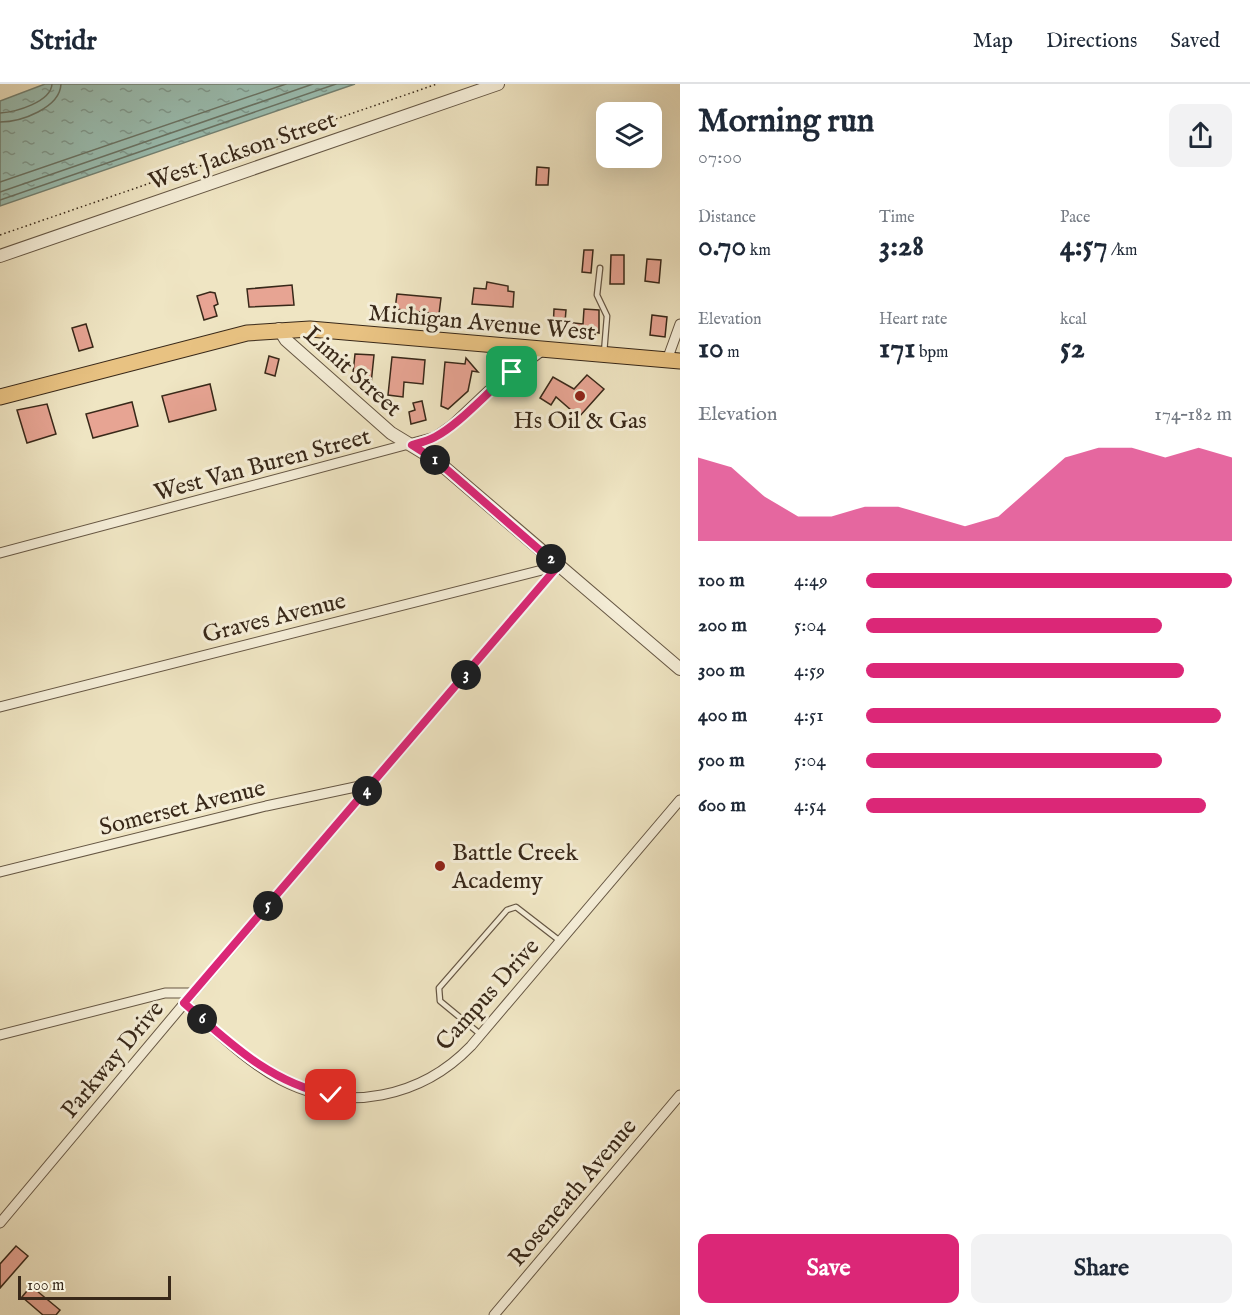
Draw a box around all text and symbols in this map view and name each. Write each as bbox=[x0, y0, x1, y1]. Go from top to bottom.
text: Stridr bbox=[30, 24, 97, 59]
text: Map bbox=[973, 28, 1013, 55]
text: Directions bbox=[1046, 28, 1137, 55]
text: Saved bbox=[1170, 28, 1220, 55]
text: Morning run bbox=[698, 101, 874, 143]
map controls bbox=[596, 102, 662, 168]
button: layers bbox=[596, 102, 662, 168]
button: share bbox=[1169, 104, 1232, 167]
street label: West Jackson Street bbox=[145, 105, 340, 198]
text: 07:00 bbox=[698, 145, 742, 170]
text: Distance bbox=[698, 208, 756, 228]
text: Time bbox=[879, 208, 915, 228]
text: Pace bbox=[1060, 208, 1090, 228]
text: 0.70 bbox=[698, 228, 746, 266]
text: 3:28 bbox=[879, 228, 924, 266]
text: 4:57 bbox=[1060, 228, 1108, 266]
text: km bbox=[746, 241, 771, 261]
text: /km bbox=[1108, 241, 1137, 261]
street label: Michigan Avenue West bbox=[367, 298, 597, 349]
text: Elevation bbox=[698, 310, 761, 330]
text: Heart rate bbox=[879, 310, 947, 330]
text: kcal bbox=[1060, 310, 1087, 330]
street label: Limit Street bbox=[296, 320, 408, 424]
text: 10 bbox=[698, 330, 724, 368]
text: 171 bbox=[879, 330, 915, 368]
text: 52 bbox=[1060, 330, 1085, 368]
text: m bbox=[724, 343, 740, 363]
text: bpm bbox=[915, 343, 948, 363]
pin bbox=[486, 346, 537, 397]
icon: arrive bbox=[495, 355, 528, 388]
marker: Hs Oil & Gas bbox=[573, 389, 587, 403]
text: Elevation bbox=[698, 402, 777, 427]
text: 174–182 m bbox=[1154, 402, 1232, 427]
place label: Hs Oil & Gas bbox=[513, 406, 647, 437]
street label: West Van Buren Street bbox=[151, 422, 374, 509]
pin: 1 bbox=[420, 445, 450, 475]
text: 1 bbox=[432, 450, 438, 470]
pin: 2 bbox=[536, 544, 566, 574]
text: 2 bbox=[547, 549, 555, 569]
text: 100 m bbox=[698, 568, 745, 593]
text: 4:49 bbox=[794, 568, 828, 593]
street label: Graves Avenue bbox=[200, 586, 349, 651]
text: 200 m bbox=[698, 613, 747, 638]
text: 5:04 bbox=[794, 613, 826, 638]
text: 300 m bbox=[698, 658, 745, 683]
text: 4:59 bbox=[794, 658, 825, 683]
pin: 3 bbox=[451, 660, 481, 690]
text: 3 bbox=[463, 665, 469, 685]
text: 400 m bbox=[698, 703, 747, 728]
text: 4:51 bbox=[794, 703, 824, 728]
text: 500 m bbox=[698, 748, 745, 773]
text: 5:04 bbox=[794, 748, 826, 773]
street label: Somerset Avenue bbox=[96, 773, 268, 844]
pin: 4 bbox=[352, 776, 382, 806]
text: 4 bbox=[363, 781, 371, 801]
text: 600 m bbox=[698, 793, 746, 818]
text: 4:54 bbox=[794, 793, 826, 818]
place label: Battle Creek Academy bbox=[451, 838, 578, 897]
marker: Battle Creek Academy bbox=[433, 859, 447, 873]
pin: 5 bbox=[253, 891, 283, 921]
text: 5 bbox=[265, 896, 271, 916]
street label: Campus Drive bbox=[429, 932, 547, 1058]
street label: Parkway Drive bbox=[55, 995, 171, 1125]
pin: 6 bbox=[187, 1004, 217, 1034]
text: 6 bbox=[199, 1009, 205, 1029]
pin bbox=[305, 1069, 356, 1120]
icon: check bbox=[314, 1078, 347, 1111]
street label: Roseneath Avenue bbox=[502, 1112, 644, 1274]
button: Save bbox=[698, 1234, 959, 1303]
button: Share bbox=[971, 1234, 1232, 1303]
scale bar bbox=[18, 1273, 171, 1300]
text: 100 m bbox=[27, 1276, 64, 1296]

